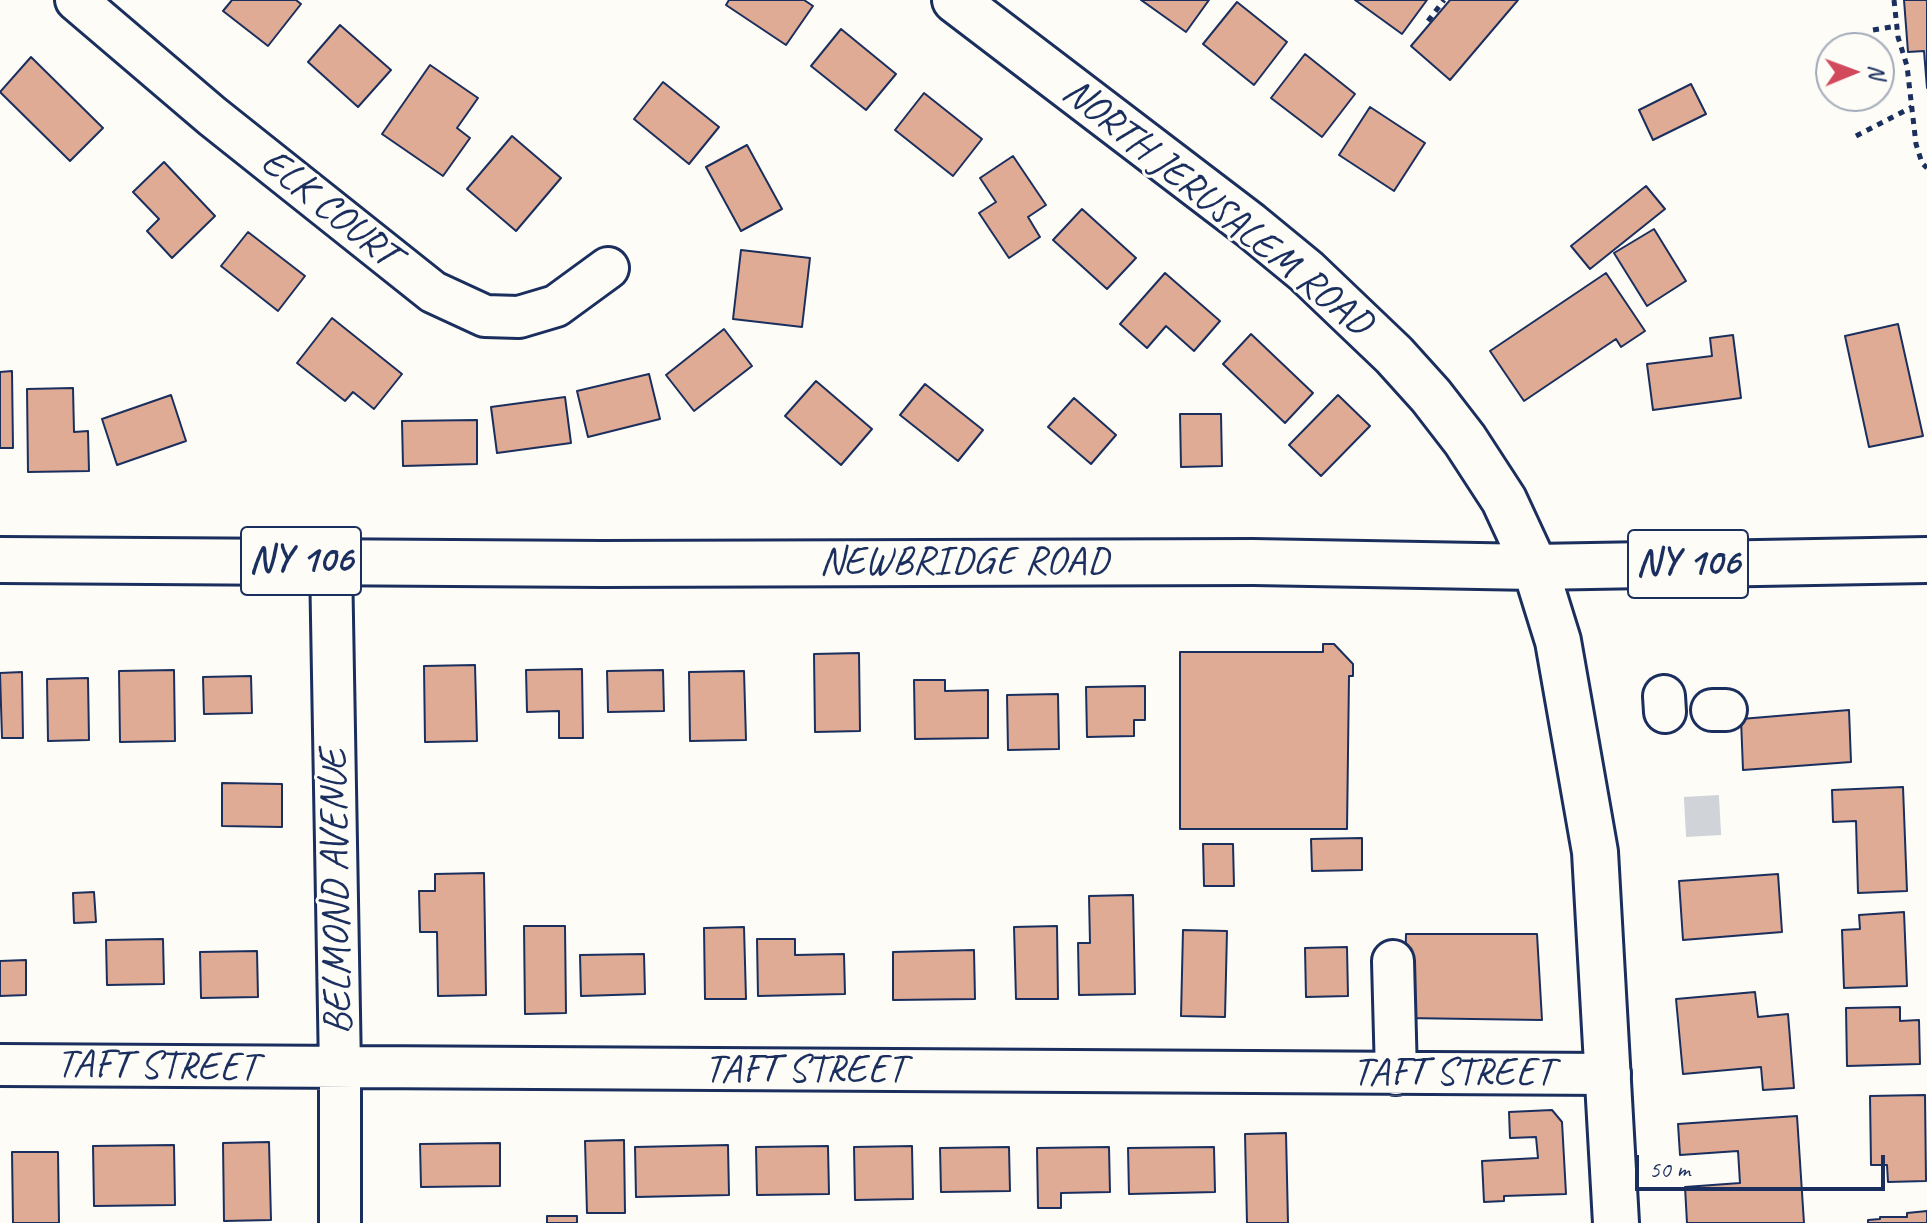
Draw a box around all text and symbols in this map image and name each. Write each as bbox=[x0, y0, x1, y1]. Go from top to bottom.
north arrow bbox=[1815, 32, 1895, 112]
text: N bbox=[1863, 65, 1891, 79]
street label: NORTH JERUSALEM ROAD bbox=[1053, 68, 1381, 348]
street label: ELK COURT bbox=[251, 139, 407, 279]
road number: NY 106 bbox=[241, 527, 361, 595]
road number: NY 106 bbox=[1628, 530, 1748, 598]
street label: NEWBRIDGE ROAD bbox=[819, 539, 1109, 587]
street label: BELMOND AVENUE bbox=[311, 749, 363, 1035]
street label: TAFT STREET bbox=[56, 1041, 258, 1093]
street label: TAFT STREET bbox=[705, 1047, 905, 1095]
street label: TAFT STREET bbox=[1353, 1050, 1553, 1098]
scale bar bbox=[1639, 1139, 1889, 1189]
text: 50 m bbox=[1649, 1154, 1690, 1184]

